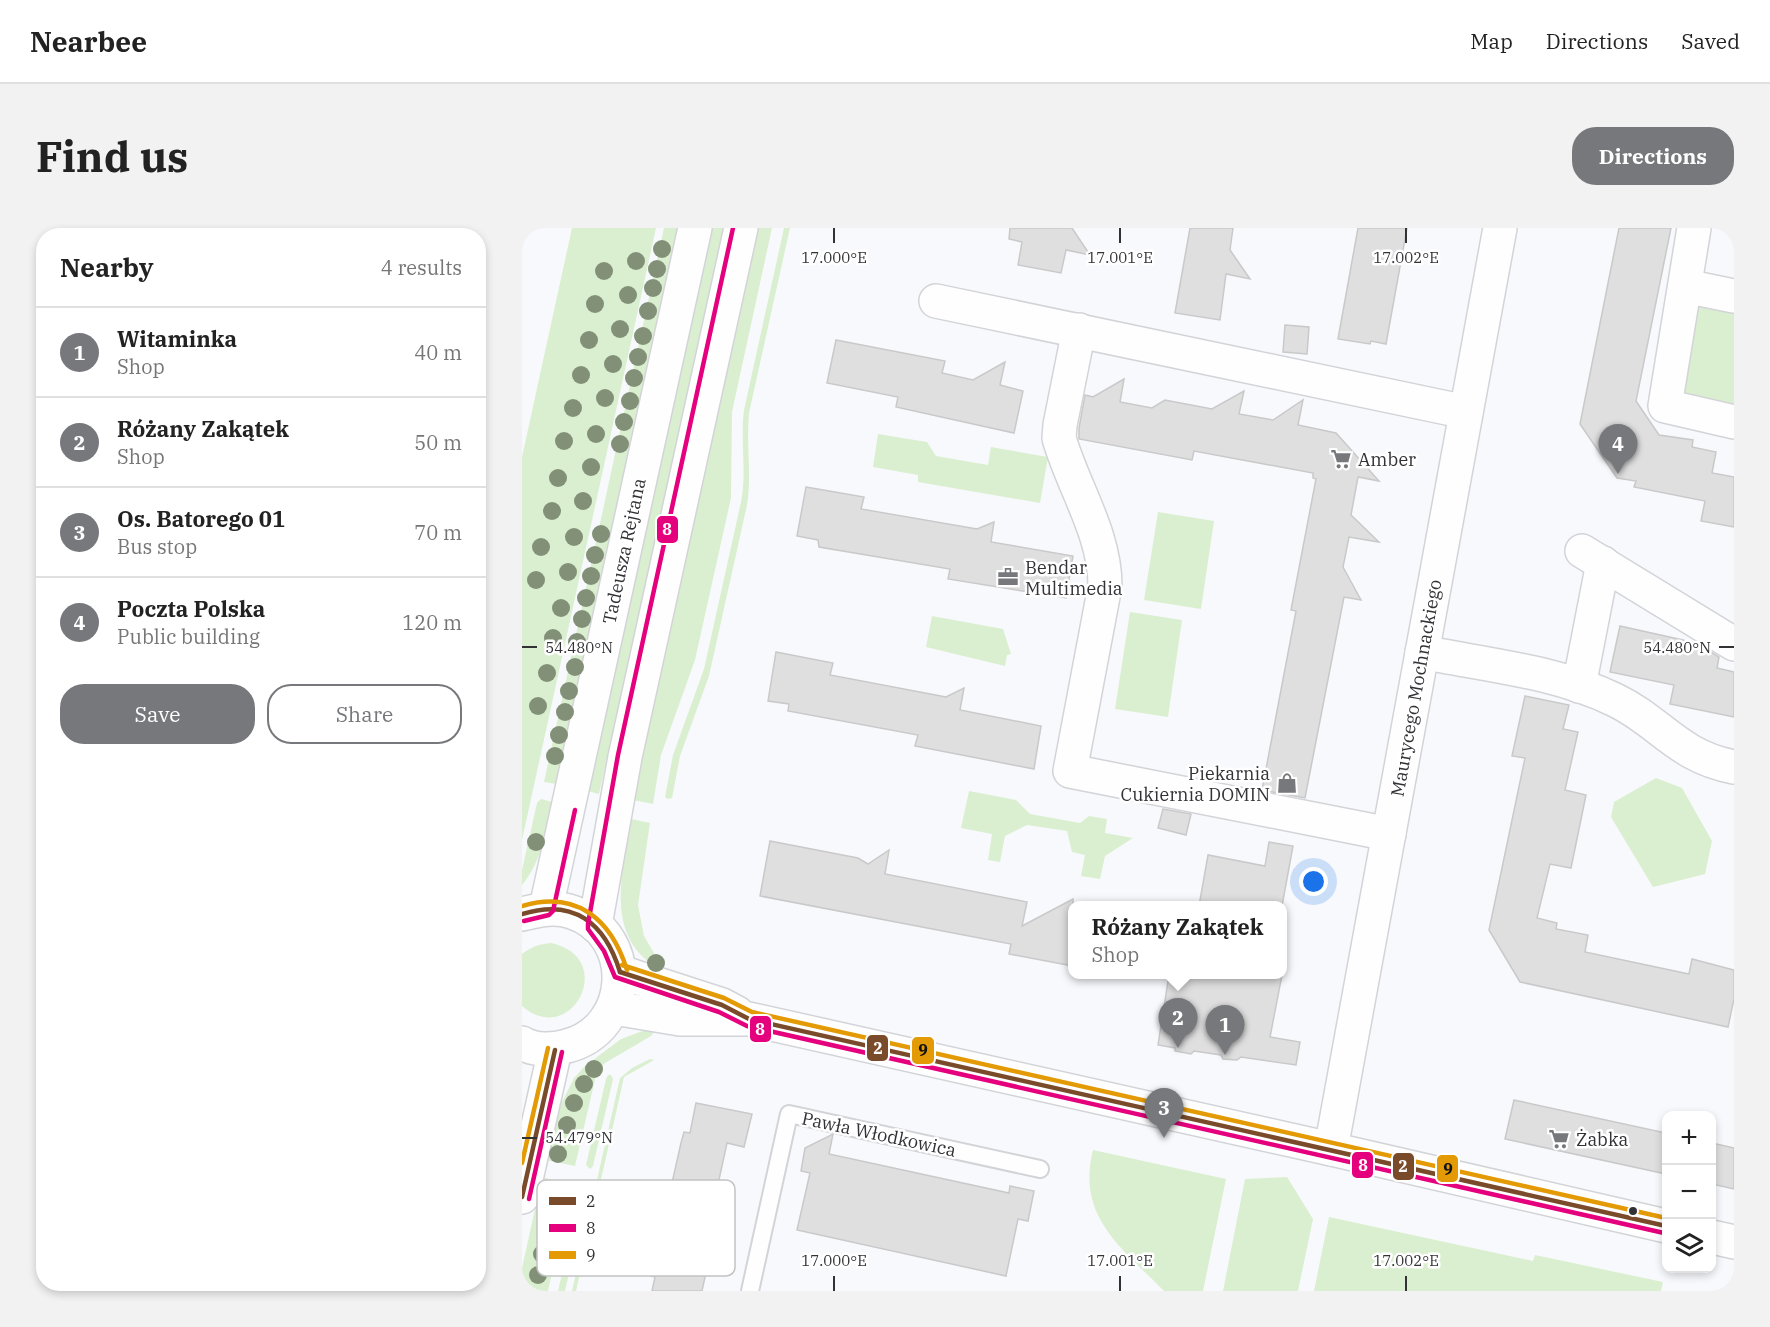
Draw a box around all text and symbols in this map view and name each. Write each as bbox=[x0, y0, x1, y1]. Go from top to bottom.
text: Nearbee bbox=[30, 23, 147, 60]
text: Map bbox=[1470, 27, 1513, 55]
text: Directions bbox=[1546, 27, 1648, 55]
text: Saved bbox=[1681, 27, 1740, 55]
button: Directions bbox=[1572, 127, 1734, 185]
text: Find us bbox=[36, 129, 188, 184]
text: 17.000°E bbox=[801, 248, 867, 267]
text: 17.001°E bbox=[1087, 248, 1153, 267]
text: 17.002°E bbox=[1373, 248, 1439, 267]
text: Nearby bbox=[60, 250, 154, 284]
text: 4 results bbox=[381, 254, 462, 281]
text: Witaminka bbox=[117, 324, 237, 353]
text: 1 bbox=[74, 339, 86, 366]
text: 40 m bbox=[414, 339, 462, 366]
text: Shop bbox=[117, 353, 165, 380]
text: Różany Zakątek bbox=[117, 414, 289, 443]
pin: 4 bbox=[1598, 424, 1638, 474]
text: 2 bbox=[74, 429, 86, 456]
text: 50 m bbox=[414, 429, 462, 456]
text: Shop bbox=[117, 443, 165, 470]
supermarket icon: Amber bbox=[1329, 447, 1353, 471]
place label: Amber bbox=[1358, 448, 1416, 471]
street label: Tadeusza Rejtana bbox=[597, 476, 651, 626]
text: Os. Batorego 01 bbox=[117, 504, 285, 533]
line badge: 8 bbox=[656, 515, 679, 544]
text: 3 bbox=[74, 519, 86, 546]
text: 70 m bbox=[414, 519, 462, 546]
text: 8 bbox=[662, 519, 672, 539]
text: Bus stop bbox=[117, 533, 197, 560]
place label: Bendar Multimedia bbox=[1025, 556, 1123, 600]
office icon: Bendar Multimedia bbox=[996, 565, 1020, 589]
street label: Maurycego Mochnackiego bbox=[1386, 578, 1446, 798]
text: Poczta Polska bbox=[117, 594, 265, 623]
text: 4 bbox=[74, 609, 86, 636]
text: 120 m bbox=[402, 609, 462, 636]
text: Public building bbox=[117, 623, 260, 650]
text: 54.480°N bbox=[545, 638, 613, 657]
text: 54.480°N bbox=[1643, 638, 1711, 657]
button: Save bbox=[60, 684, 255, 744]
button: Share bbox=[267, 684, 462, 744]
place label: Piekarnia Cukiernia DOMIN bbox=[1120, 762, 1270, 806]
shop icon: Piekarnia Cukiernia DOMIN bbox=[1275, 771, 1299, 795]
your location bbox=[1299, 867, 1328, 896]
popup bbox=[1068, 901, 1287, 979]
text: Różany Zakątek bbox=[1092, 912, 1263, 941]
text: Shop bbox=[1092, 941, 1139, 968]
pin: 2 bbox=[1158, 998, 1198, 1048]
pin: 1 bbox=[1206, 1006, 1244, 1055]
line badge: 8 bbox=[749, 1015, 772, 1043]
text: 8 bbox=[755, 1019, 765, 1039]
line badge: 2 bbox=[866, 1034, 889, 1062]
line badge: 9 bbox=[911, 1036, 935, 1065]
text: 2 bbox=[873, 1038, 883, 1058]
text: 9 bbox=[918, 1040, 928, 1060]
pin: 3 bbox=[1144, 1088, 1184, 1138]
street label: Pawła Włodkowica bbox=[800, 1106, 959, 1162]
map controls bbox=[1662, 1111, 1716, 1273]
button: + bbox=[1662, 1111, 1716, 1165]
supermarket icon: Żabka bbox=[1547, 1127, 1571, 1151]
text: 54.479°N bbox=[545, 1128, 613, 1147]
place label: Żabka bbox=[1576, 1128, 1628, 1151]
line badge: 8 bbox=[1351, 1151, 1374, 1179]
line badge: 2 bbox=[1392, 1152, 1415, 1181]
line badge: 9 bbox=[1436, 1154, 1459, 1183]
text: 8 bbox=[1358, 1155, 1368, 1175]
text: 2 bbox=[1398, 1156, 1408, 1176]
text: 9 bbox=[1443, 1159, 1453, 1179]
button: − bbox=[1662, 1165, 1716, 1219]
legend bbox=[537, 1180, 735, 1276]
text: 2 bbox=[586, 1191, 596, 1211]
unlabelled marker bbox=[1627, 1205, 1639, 1217]
text: 8 bbox=[586, 1218, 596, 1238]
button: layers bbox=[1662, 1219, 1716, 1273]
text: 9 bbox=[586, 1245, 596, 1265]
text: 17.000°E bbox=[801, 1251, 867, 1270]
text: 17.001°E bbox=[1087, 1251, 1153, 1270]
text: 17.002°E bbox=[1373, 1251, 1439, 1270]

